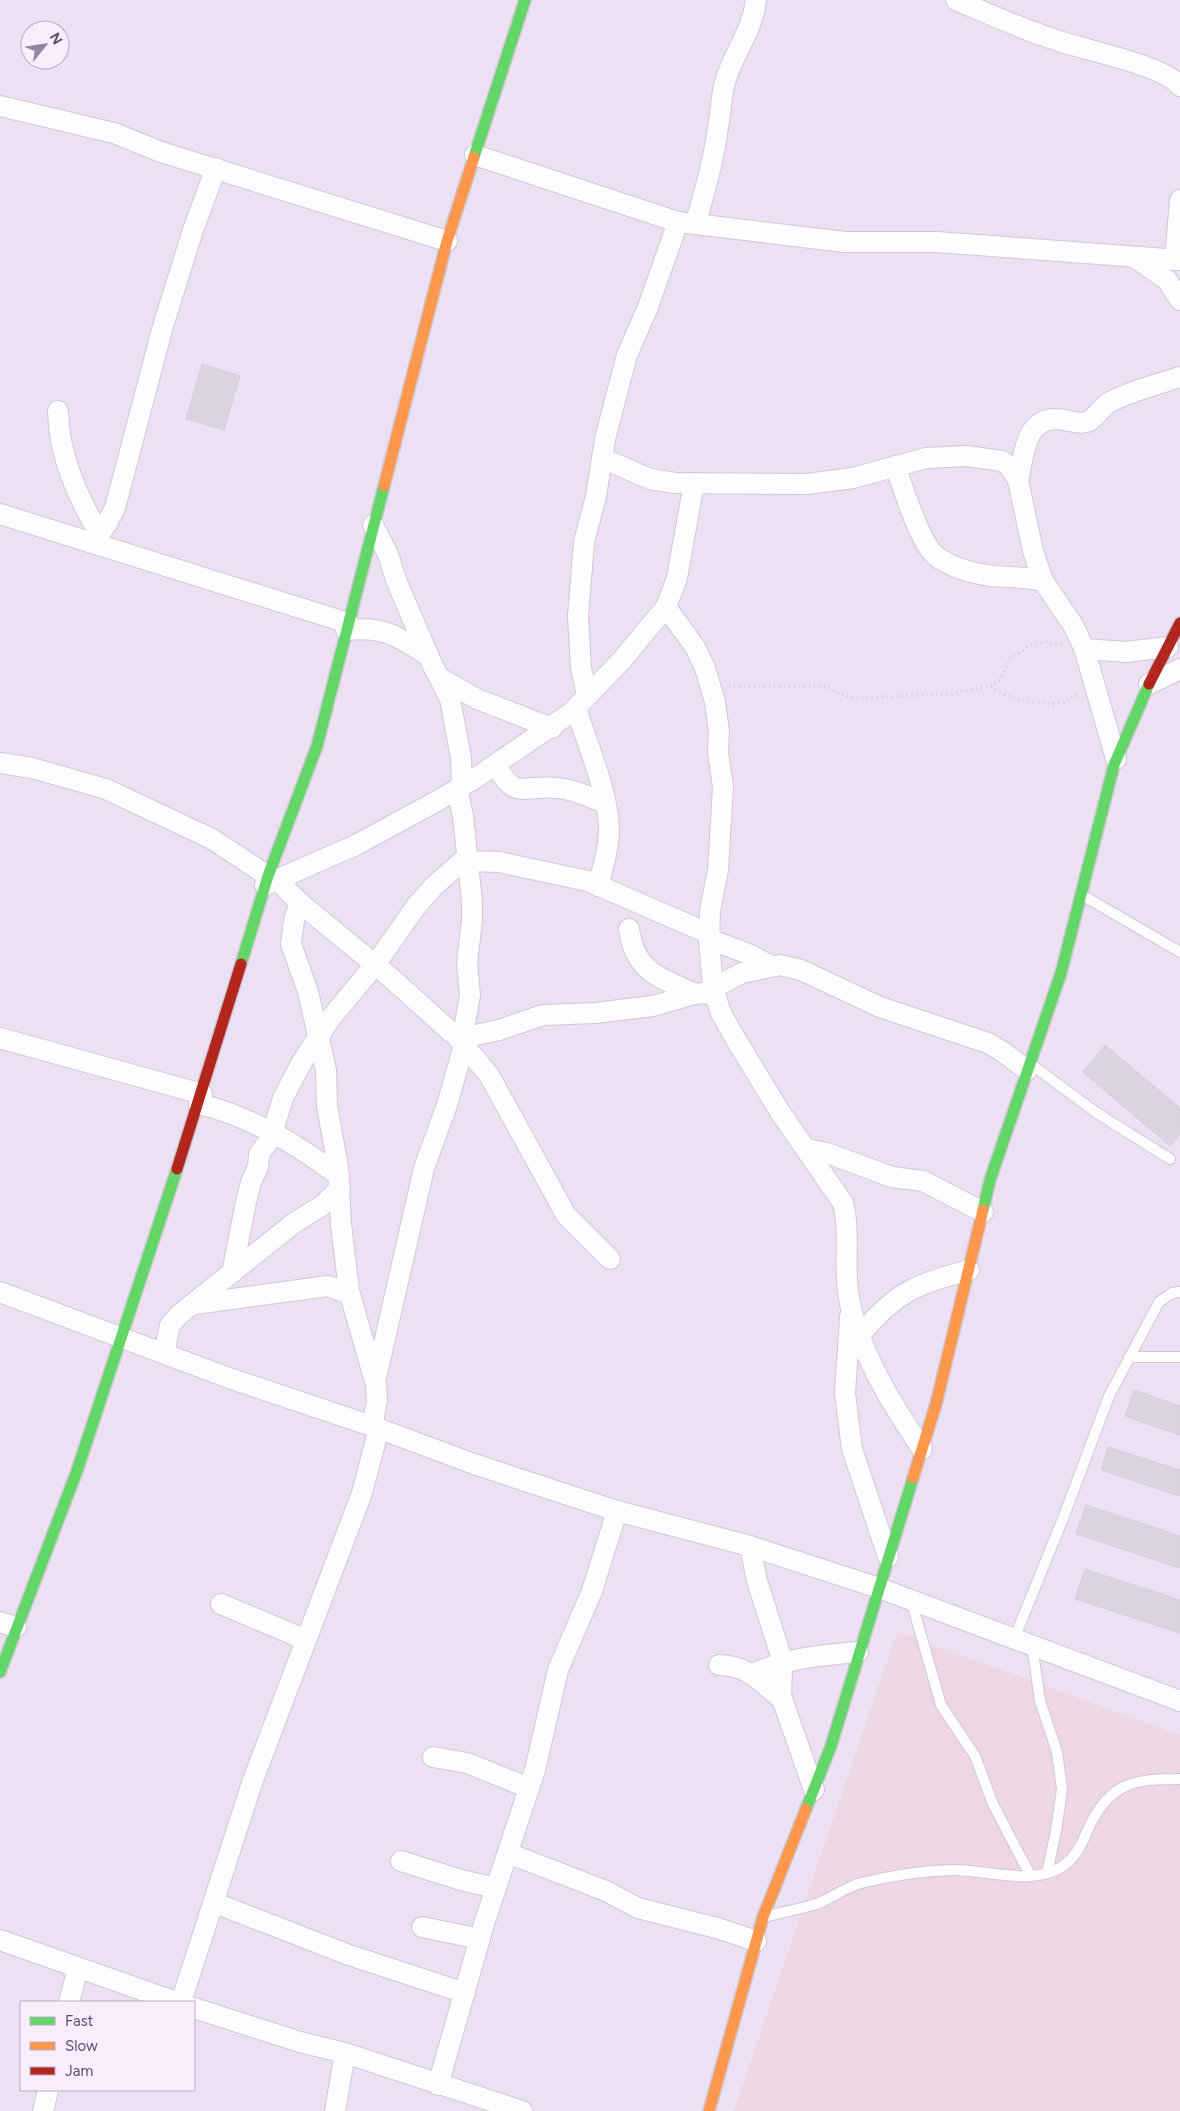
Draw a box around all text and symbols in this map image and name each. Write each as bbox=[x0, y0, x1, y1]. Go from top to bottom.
north arrow bbox=[20, 20, 70, 70]
text: N bbox=[46, 30, 66, 48]
legend bbox=[20, 2001, 195, 2091]
text: Fast bbox=[65, 2012, 94, 2030]
text: Slow bbox=[65, 2037, 98, 2055]
text: Jam bbox=[65, 2062, 93, 2080]

